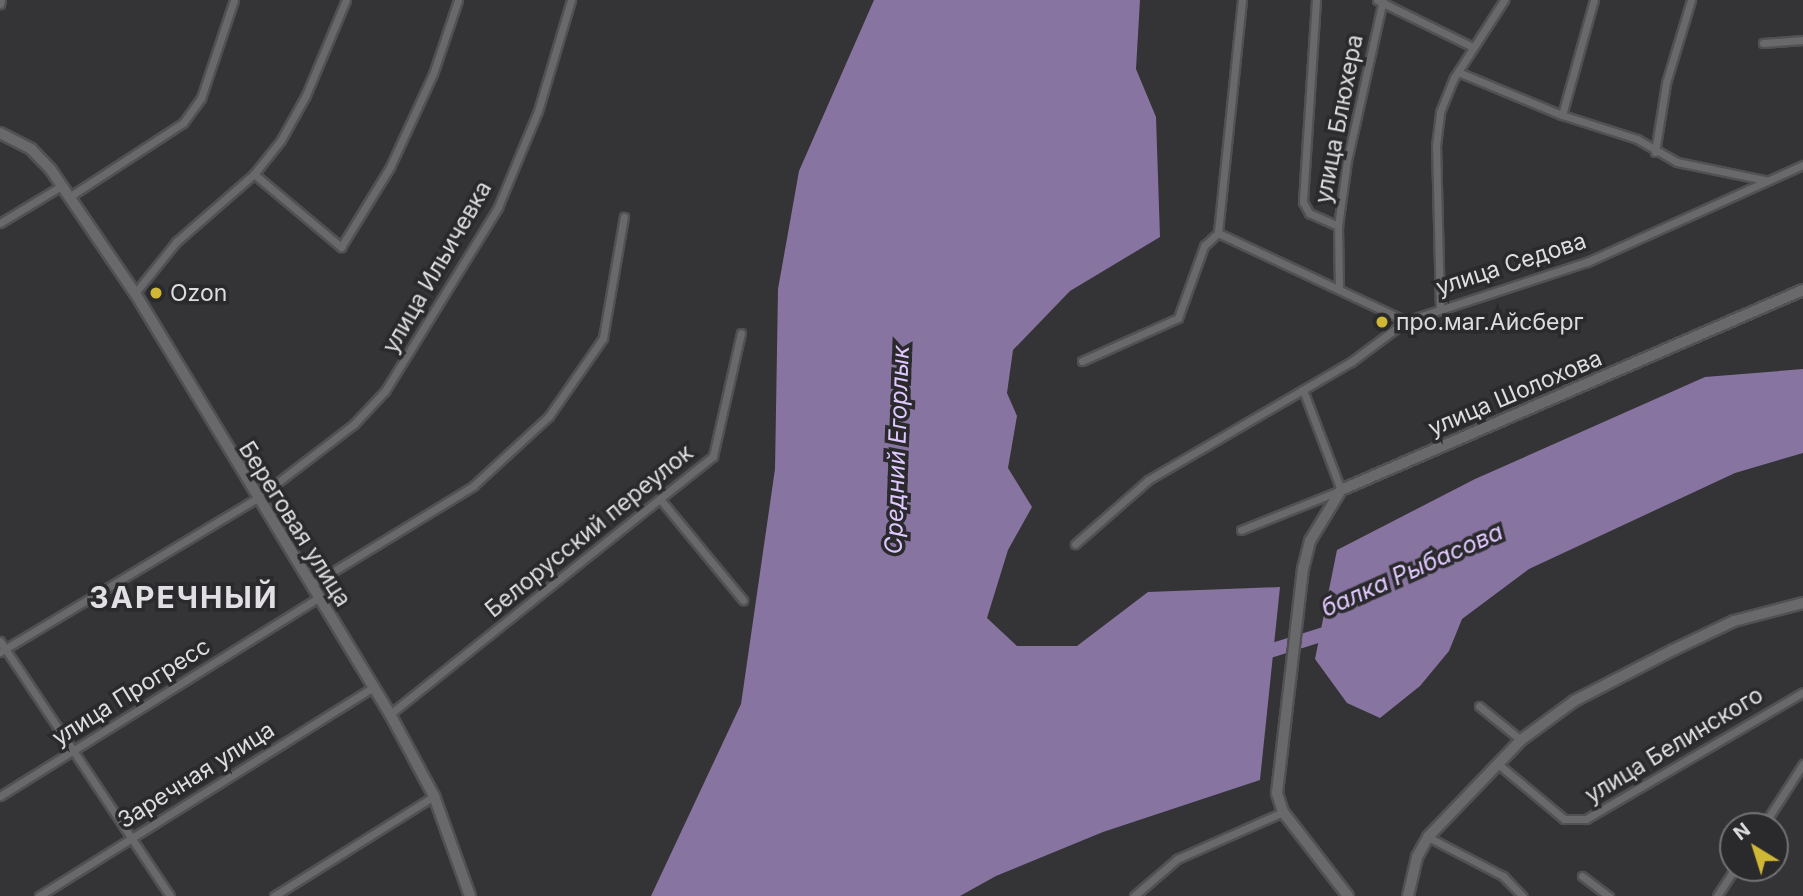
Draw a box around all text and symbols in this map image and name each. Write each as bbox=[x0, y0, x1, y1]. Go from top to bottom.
street label: улица Блюхера bbox=[1309, 32, 1369, 206]
street label: улица Ильичевка bbox=[377, 176, 497, 358]
street label: улица Седова bbox=[1432, 227, 1590, 301]
place label: Ozon bbox=[170, 279, 227, 307]
marker: Ozon bbox=[148, 285, 164, 301]
place label: про.маг.Айсберг bbox=[1396, 308, 1584, 336]
marker: про.маг.Айсберг bbox=[1374, 314, 1390, 330]
street label: улица Шолохова bbox=[1424, 344, 1606, 442]
water label: Средний Егорлык bbox=[879, 345, 915, 555]
street label: Береговая улица bbox=[233, 436, 357, 612]
street label: Белорусский переулок bbox=[480, 439, 698, 623]
water label: балка Рыбасова bbox=[1317, 517, 1507, 623]
district label: ЗАРЕЧНЫЙ bbox=[90, 579, 278, 615]
street label: улица Прогресс bbox=[47, 632, 215, 752]
street label: улица Белинского bbox=[1580, 681, 1768, 809]
street label: Заречная улица bbox=[113, 716, 279, 834]
north arrow bbox=[1719, 812, 1789, 882]
text: N bbox=[1729, 818, 1755, 845]

